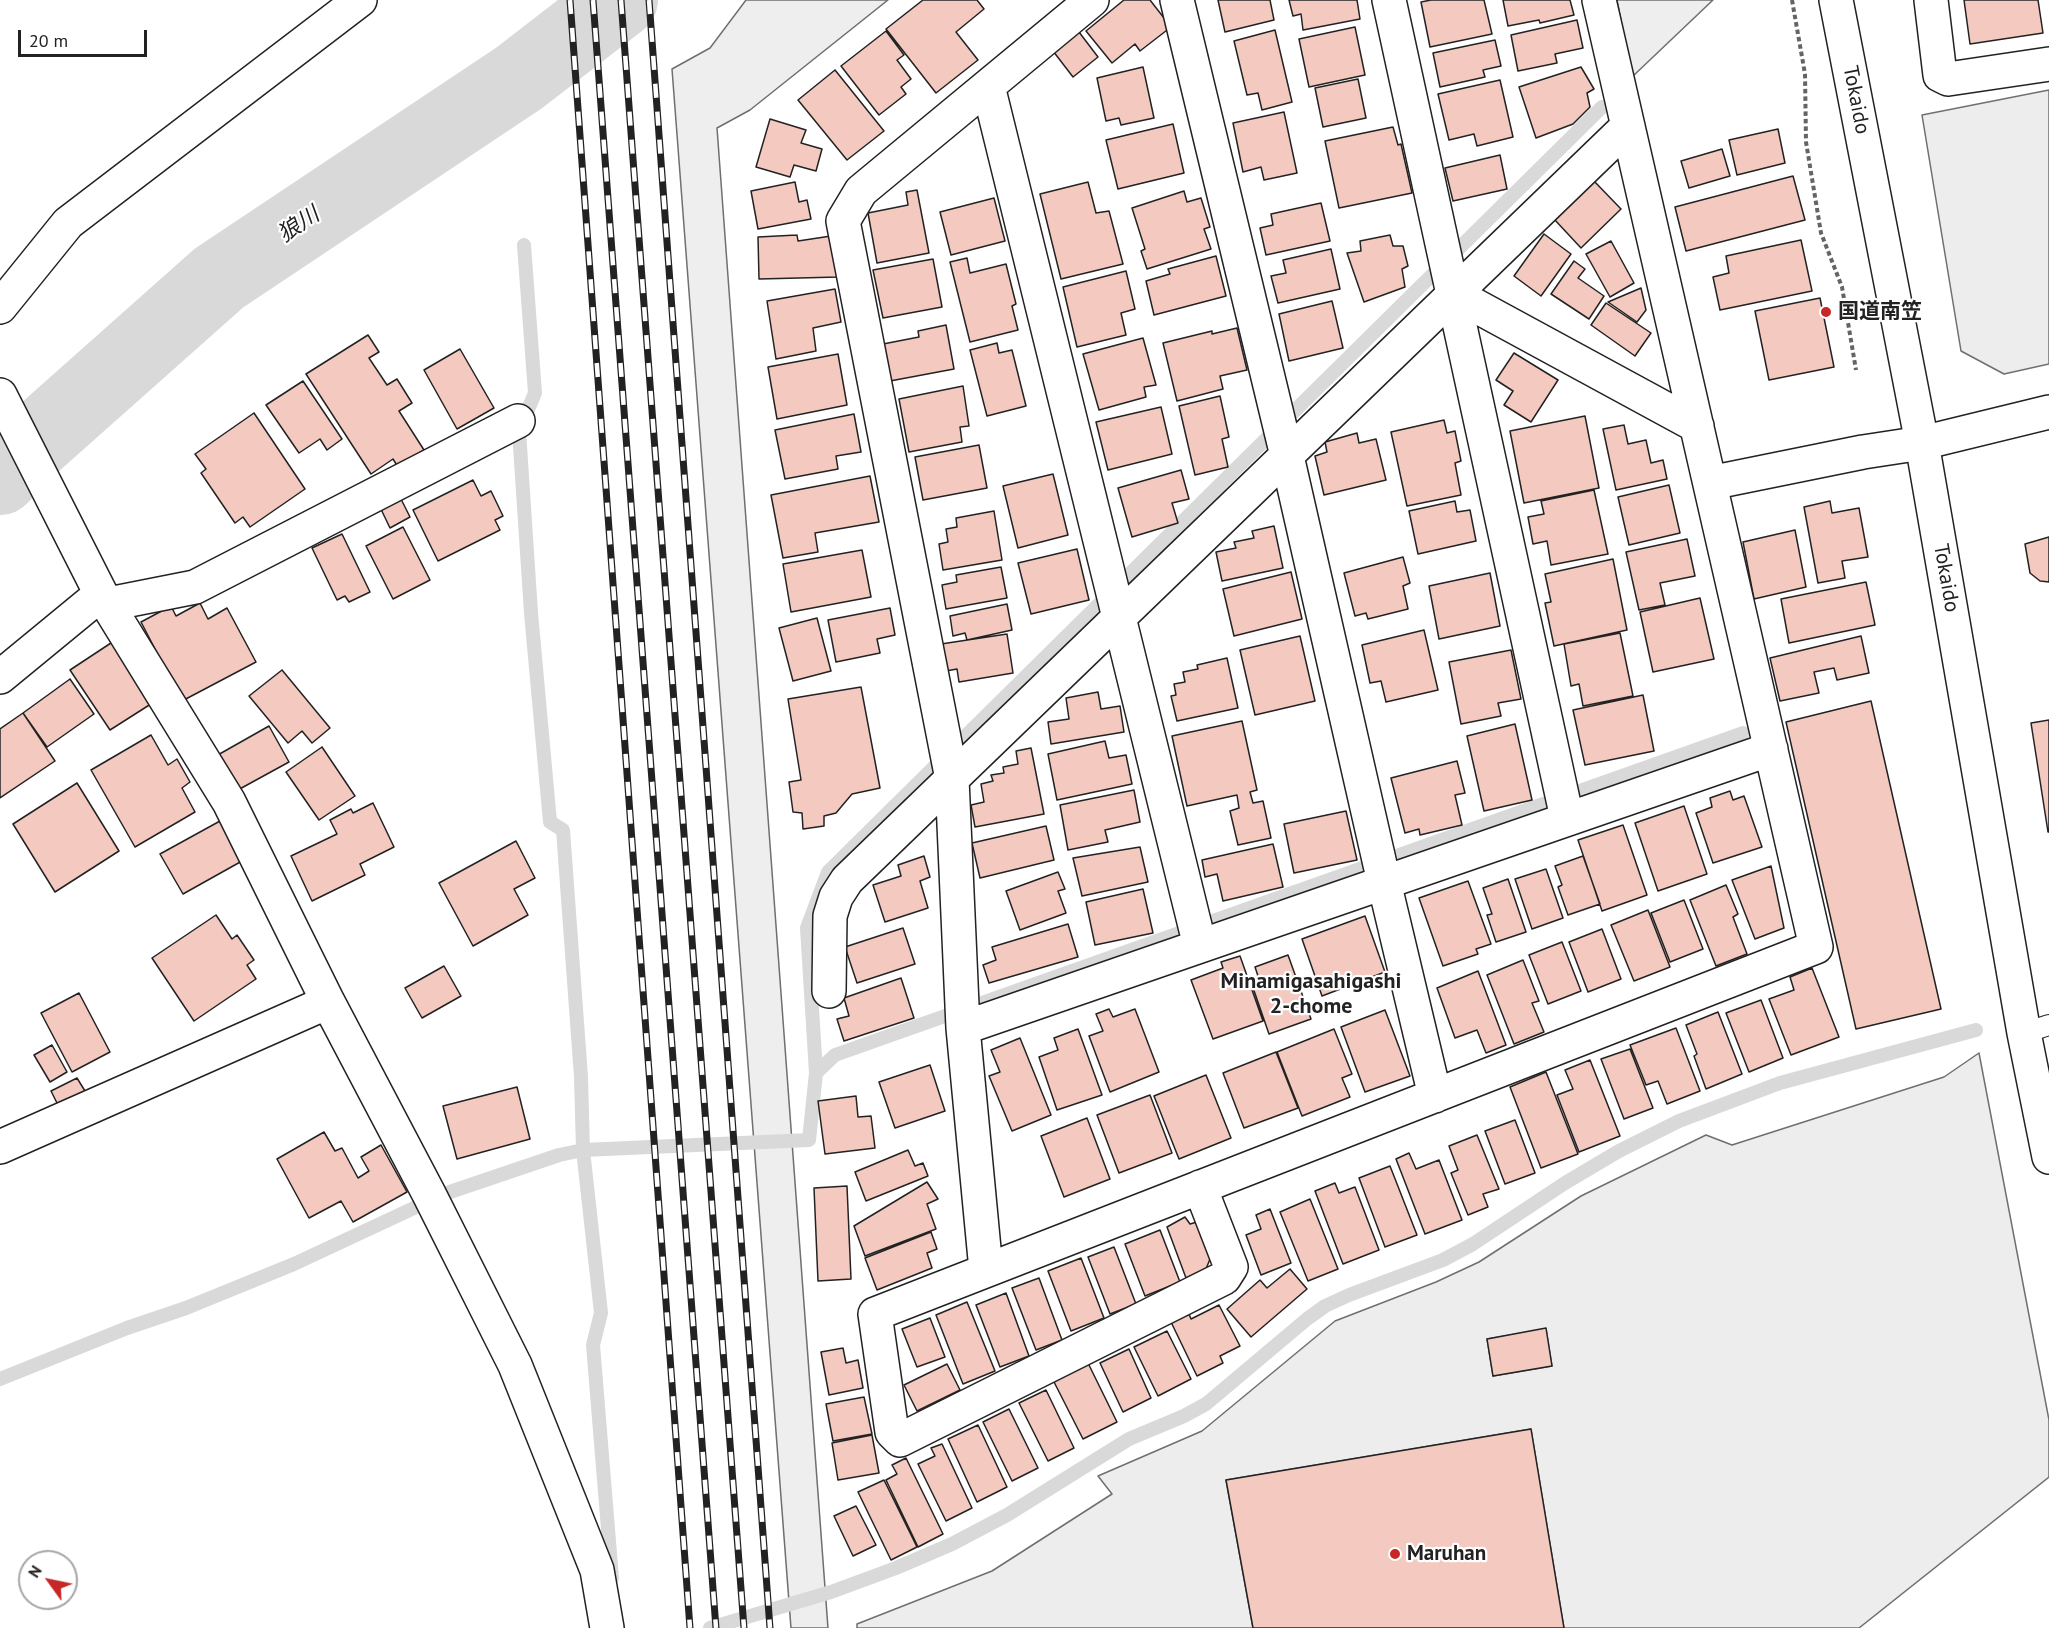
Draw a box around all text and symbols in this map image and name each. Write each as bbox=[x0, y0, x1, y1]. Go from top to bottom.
scale bar bbox=[21, 18, 150, 56]
text: 20 m bbox=[29, 29, 68, 52]
street label: Tokaido bbox=[1837, 64, 1875, 136]
water label: 狼川 bbox=[273, 202, 325, 248]
place label: 国道南笠 bbox=[1838, 299, 1922, 325]
marker: 国道南笠 bbox=[1819, 305, 1833, 319]
street label: Tokaido bbox=[1928, 542, 1964, 614]
district label: Minamigasahigashi 2-chome bbox=[1221, 969, 1401, 1020]
place label: Maruhan bbox=[1407, 1541, 1486, 1567]
marker: Maruhan bbox=[1388, 1547, 1402, 1561]
north arrow bbox=[18, 1550, 78, 1610]
text: N bbox=[23, 1561, 46, 1581]

